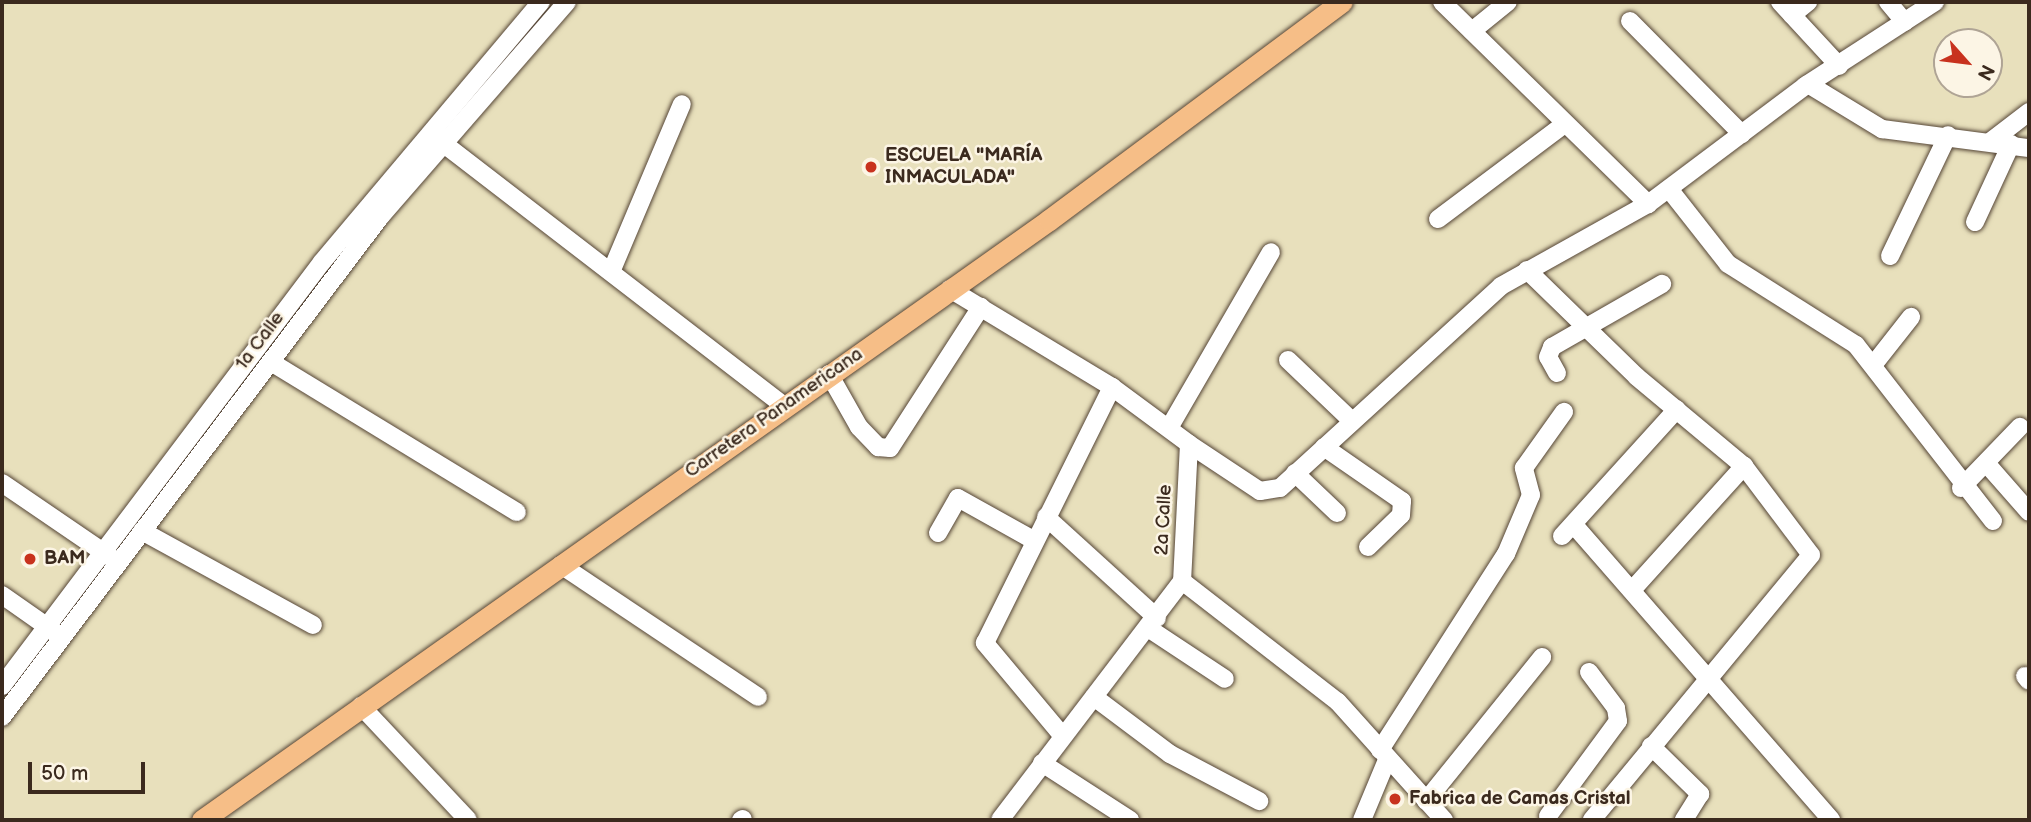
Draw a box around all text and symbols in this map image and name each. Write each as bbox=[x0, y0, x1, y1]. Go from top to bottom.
north arrow bbox=[1933, 28, 2003, 98]
text: N bbox=[1972, 60, 1999, 84]
place label: ESCUELA "MARÍA INMACULADA" bbox=[885, 145, 1042, 189]
marker: ESCUELA "MARÍA INMACULADA" bbox=[863, 159, 879, 175]
street label: 1a Calle bbox=[231, 307, 289, 375]
street label: Carretera Panamericana bbox=[681, 343, 867, 483]
street label: 2a Calle bbox=[1151, 484, 1177, 556]
place label: BAM bbox=[44, 548, 85, 570]
marker: BAM bbox=[22, 551, 38, 567]
scale bar bbox=[32, 748, 149, 792]
text: 50 m bbox=[41, 761, 88, 786]
place label: Fabrica de Camas Cristal bbox=[1409, 788, 1631, 810]
marker: Fabrica de Camas Cristal bbox=[1387, 791, 1403, 807]

